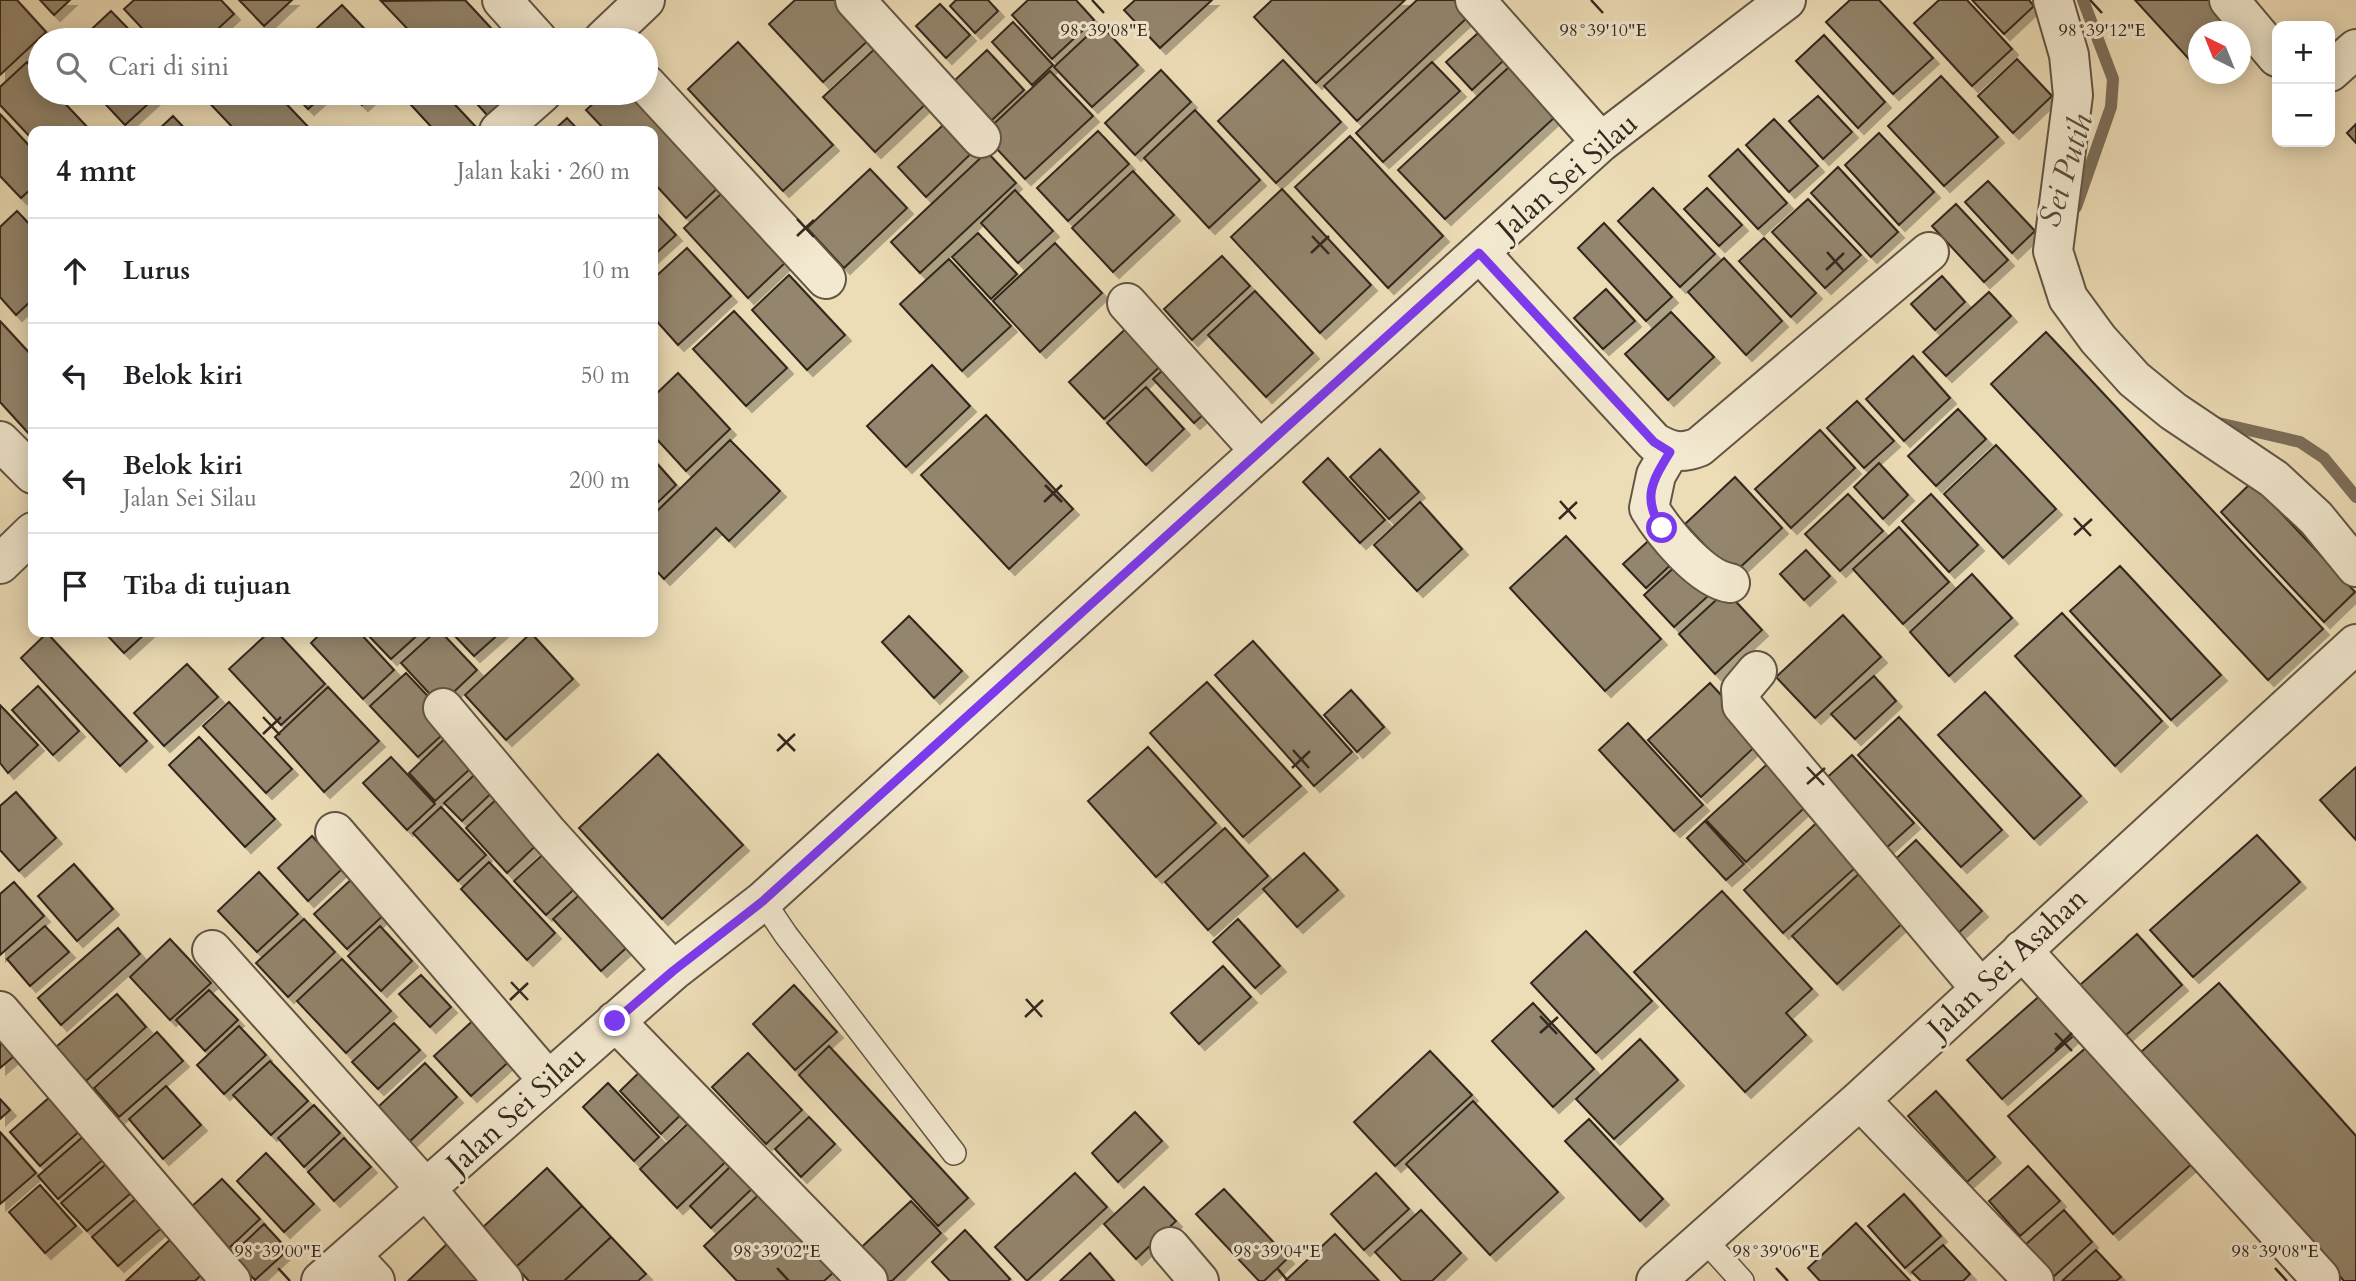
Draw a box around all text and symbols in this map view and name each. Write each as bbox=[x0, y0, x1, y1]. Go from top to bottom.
text: 98°39'08"E bbox=[1060, 18, 1148, 43]
text: 98°39'10"E bbox=[1559, 18, 1647, 43]
text: 98°39'12"E bbox=[2058, 18, 2146, 43]
north arrow bbox=[2188, 21, 2251, 84]
map controls bbox=[2272, 21, 2335, 147]
button: + bbox=[2272, 21, 2335, 84]
search box bbox=[28, 28, 658, 105]
icon: search bbox=[52, 48, 90, 86]
text: Cari di sini bbox=[108, 49, 229, 84]
button: − bbox=[2272, 84, 2335, 147]
street label: Jalan Sei Silau bbox=[1485, 104, 1647, 252]
water label: Sei Putih bbox=[2028, 108, 2104, 232]
text: 4 mnt bbox=[56, 151, 136, 192]
text: Jalan kaki · 260 m bbox=[457, 156, 630, 187]
icon: ahead bbox=[56, 252, 94, 290]
text: Lurus bbox=[123, 253, 190, 288]
text: 10 m bbox=[581, 255, 630, 286]
icon: left bbox=[56, 357, 94, 395]
text: Belok kiri bbox=[123, 358, 243, 393]
text: 50 m bbox=[581, 360, 630, 391]
text: Belok kiri bbox=[123, 448, 243, 483]
icon: left bbox=[56, 462, 94, 500]
text: 200 m bbox=[569, 465, 630, 496]
text: Jalan Sei Silau bbox=[123, 483, 257, 514]
route start bbox=[1646, 512, 1677, 543]
icon: arrive bbox=[56, 567, 94, 605]
text: Tiba di tujuan bbox=[123, 568, 291, 603]
street label: Jalan Sei Asahan bbox=[1916, 879, 2096, 1051]
route end bbox=[599, 1005, 630, 1036]
street label: Jalan Sei Silau bbox=[435, 1037, 595, 1187]
text: 98°39'00"E bbox=[234, 1239, 322, 1264]
text: 98°39'02"E bbox=[733, 1239, 821, 1264]
text: 98°39'04"E bbox=[1233, 1239, 1321, 1264]
text: 98°39'06"E bbox=[1732, 1239, 1820, 1264]
text: 98°39'08"E bbox=[2231, 1239, 2319, 1264]

